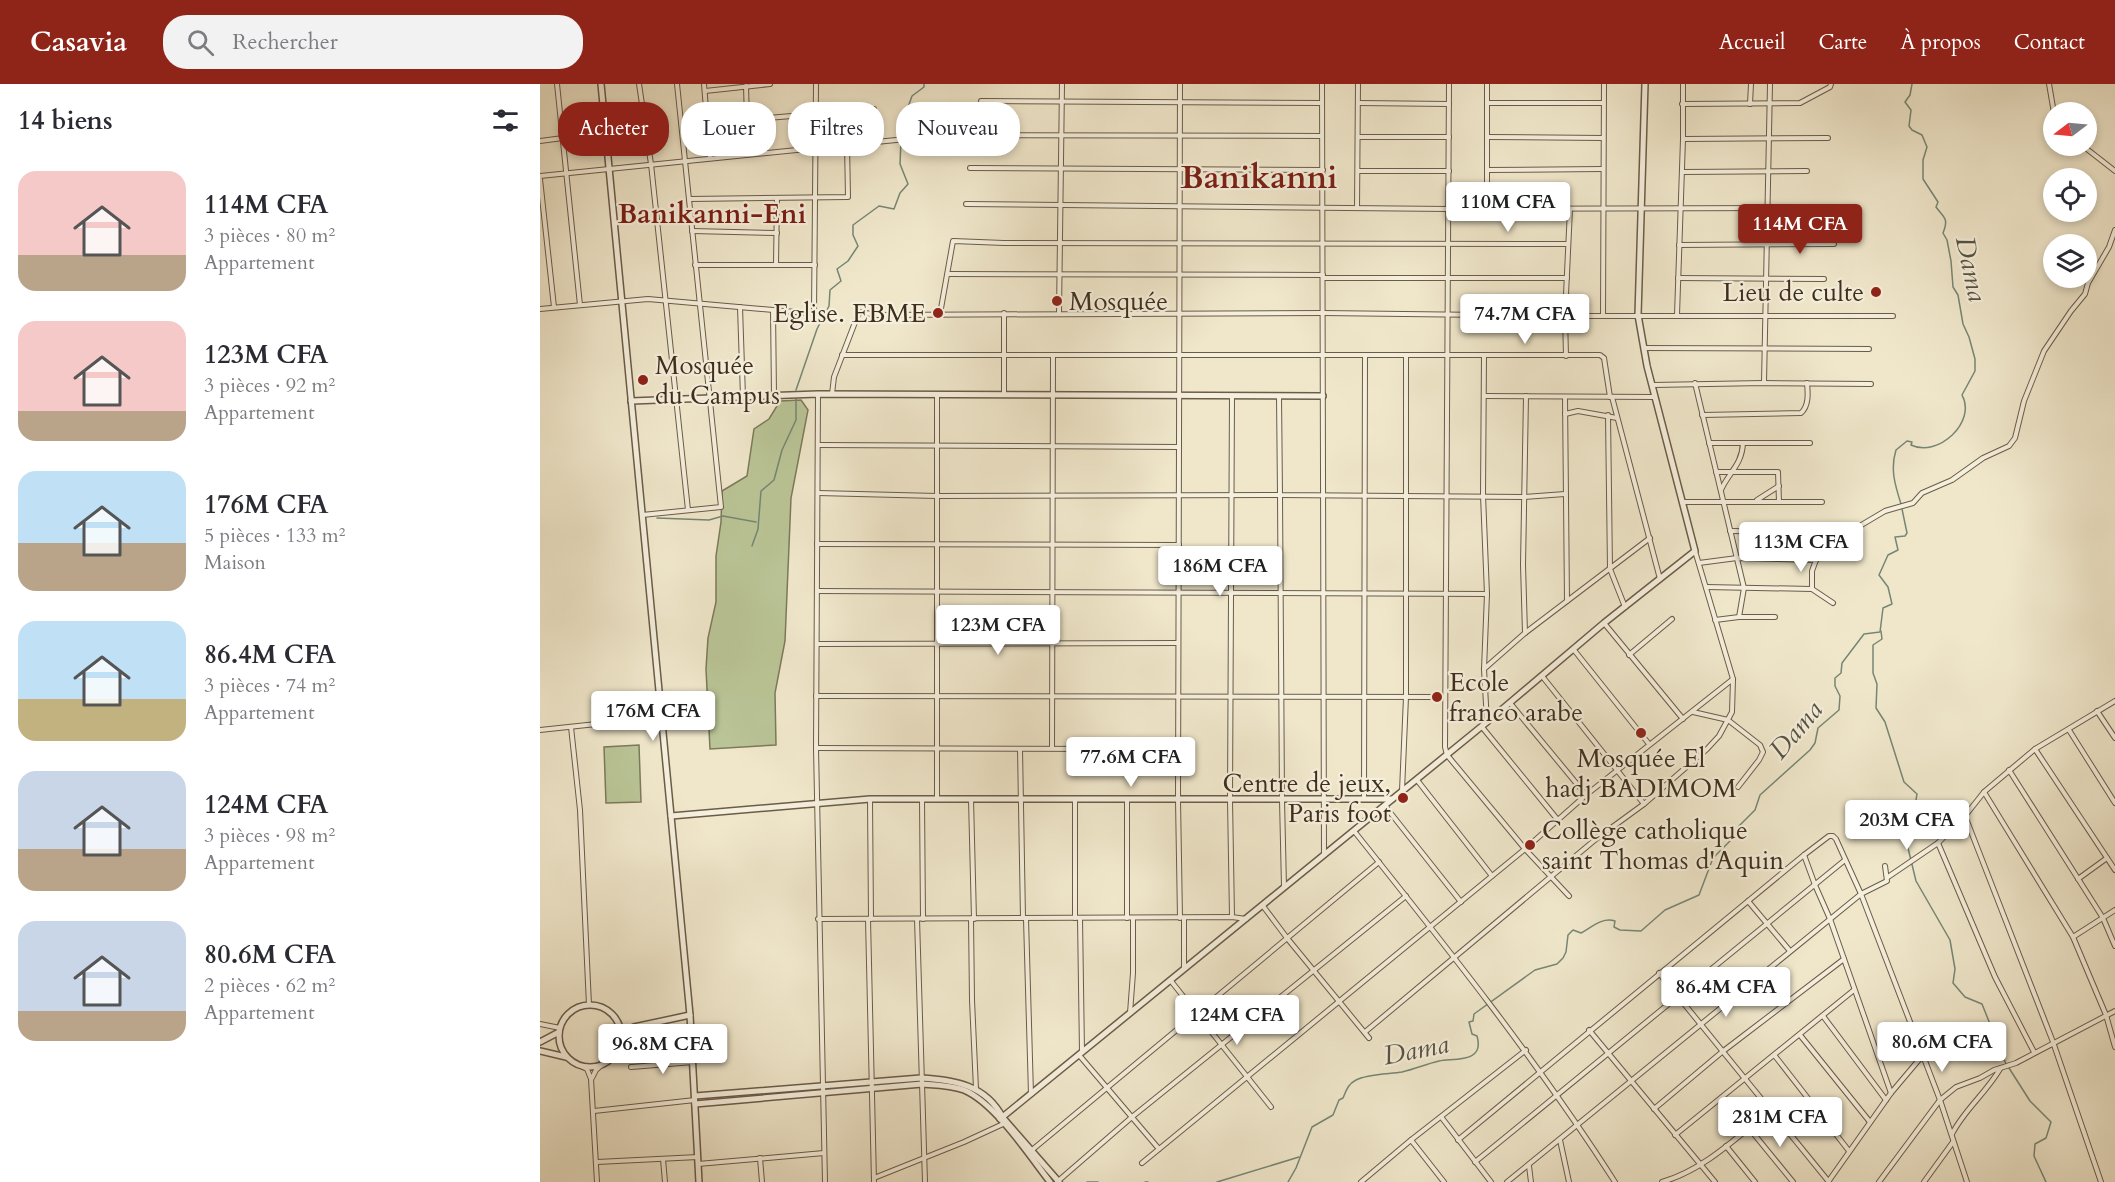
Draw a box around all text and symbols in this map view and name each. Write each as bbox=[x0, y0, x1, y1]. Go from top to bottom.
search box bbox=[163, 15, 583, 69]
text: Casavia bbox=[30, 23, 127, 61]
icon: search bbox=[184, 26, 217, 59]
text: Rechercher bbox=[232, 27, 338, 57]
text: Accueil bbox=[1719, 28, 1785, 57]
text: Carte bbox=[1818, 28, 1867, 57]
text: À propos bbox=[1900, 28, 1981, 57]
text: Contact bbox=[2014, 28, 2085, 57]
chip: Acheter bbox=[558, 102, 669, 156]
chip: Louer bbox=[681, 102, 776, 156]
chip: Filtres bbox=[788, 102, 884, 156]
chip: Nouveau bbox=[896, 102, 1020, 156]
north arrow bbox=[2043, 102, 2097, 156]
map controls bbox=[2043, 102, 2097, 288]
text: 14 biens bbox=[18, 103, 113, 138]
icon: filters bbox=[489, 104, 522, 137]
district label: Banikanni bbox=[1181, 156, 1337, 200]
button: locate bbox=[2043, 168, 2097, 222]
pin: 110M CFA bbox=[1446, 182, 1570, 233]
text: 114M CFA bbox=[204, 187, 328, 222]
text: 110M CFA bbox=[1460, 188, 1556, 215]
icon: home bbox=[66, 195, 138, 267]
district label: Banikanni-Eni bbox=[618, 196, 806, 233]
pin: 114M CFA bbox=[1738, 204, 1862, 255]
text: 114M CFA bbox=[1752, 210, 1848, 237]
text: 3 pièces · 80 m² bbox=[204, 222, 335, 249]
water label: Dama bbox=[1946, 233, 1996, 305]
button: layers bbox=[2043, 234, 2097, 288]
text: Appartement bbox=[204, 249, 315, 276]
place label: Lieu de culte bbox=[1723, 275, 1864, 310]
place label: Mosquée bbox=[1069, 284, 1168, 319]
marker: Lieu de culte bbox=[1869, 285, 1883, 299]
marker: Mosquée bbox=[1050, 294, 1064, 308]
pin: 74.7M CFA bbox=[1456, 294, 1594, 345]
place label: Eglise. EBME bbox=[773, 296, 926, 331]
text: 74.7M CFA bbox=[1474, 300, 1576, 327]
marker: Eglise. EBME bbox=[931, 306, 945, 320]
text: 123M CFA bbox=[204, 337, 328, 372]
icon: home bbox=[66, 345, 138, 417]
place label: Mosquée du Campus bbox=[655, 348, 780, 413]
text: 3 pièces · 92 m² bbox=[204, 372, 335, 399]
marker: Mosquée du Campus bbox=[636, 373, 650, 387]
text: Appartement bbox=[204, 399, 315, 426]
text: 176M CFA bbox=[204, 487, 328, 522]
icon: home bbox=[66, 495, 138, 567]
text: 5 pièces · 133 m² bbox=[204, 522, 345, 549]
pin: 113M CFA bbox=[1739, 522, 1863, 573]
text: 113M CFA bbox=[1753, 528, 1849, 555]
pin: 186M CFA bbox=[1158, 546, 1282, 597]
text: Maison bbox=[204, 549, 266, 576]
text: 186M CFA bbox=[1172, 552, 1268, 579]
pin: 123M CFA bbox=[936, 605, 1060, 656]
text: 123M CFA bbox=[950, 611, 1046, 638]
text: 86.4M CFA bbox=[204, 637, 336, 672]
icon: home bbox=[66, 645, 138, 717]
place label: Ecole franco arabe bbox=[1449, 665, 1583, 730]
text: 3 pièces · 74 m² bbox=[204, 672, 335, 699]
marker: Ecole franco arabe bbox=[1430, 690, 1444, 704]
pin: 176M CFA bbox=[591, 691, 715, 742]
water label: Dama bbox=[1761, 693, 1831, 767]
text: 176M CFA bbox=[605, 697, 701, 724]
text: Appartement bbox=[204, 699, 315, 726]
marker: Mosquée El hadj BADIMOM bbox=[1634, 726, 1648, 740]
pin: 77.6M CFA bbox=[1062, 737, 1200, 788]
place label: Mosquée El hadj BADIMOM bbox=[1545, 741, 1737, 806]
text: 77.6M CFA bbox=[1080, 743, 1182, 770]
place label: Centre de jeux, Paris foot bbox=[1223, 766, 1391, 831]
text: 124M CFA bbox=[204, 787, 328, 822]
marker: Centre de jeux, Paris foot bbox=[1396, 791, 1410, 805]
icon: home bbox=[66, 795, 138, 867]
pin: 203M CFA bbox=[1845, 800, 1969, 851]
text: 203M CFA bbox=[1859, 806, 1955, 833]
place label: Collège catholique saint Thomas d'Aquin bbox=[1542, 813, 1784, 878]
text: 3 pièces · 98 m² bbox=[204, 822, 335, 849]
marker: Collège catholique saint Thomas d'Aquin bbox=[1523, 838, 1537, 852]
text: Appartement bbox=[204, 849, 315, 876]
text: 80.6M CFA bbox=[204, 937, 336, 972]
icon: home bbox=[66, 945, 138, 1017]
pin: 86.4M CFA bbox=[1657, 967, 1795, 1018]
text: 2 pièces · 62 m² bbox=[204, 972, 335, 999]
text: 86.4M CFA bbox=[1675, 973, 1777, 1000]
pin: 124M CFA bbox=[1175, 995, 1299, 1046]
text: Appartement bbox=[204, 999, 315, 1026]
text: 124M CFA bbox=[1189, 1001, 1285, 1028]
pin: 80.6M CFA bbox=[1873, 1022, 2011, 1073]
pin: 96.8M CFA bbox=[594, 1024, 732, 1075]
water label: Dama bbox=[1380, 1026, 1452, 1074]
text: 80.6M CFA bbox=[1891, 1028, 1993, 1055]
text: 96.8M CFA bbox=[612, 1030, 714, 1057]
pin: 281M CFA bbox=[1718, 1097, 1842, 1148]
text: 281M CFA bbox=[1732, 1103, 1828, 1130]

